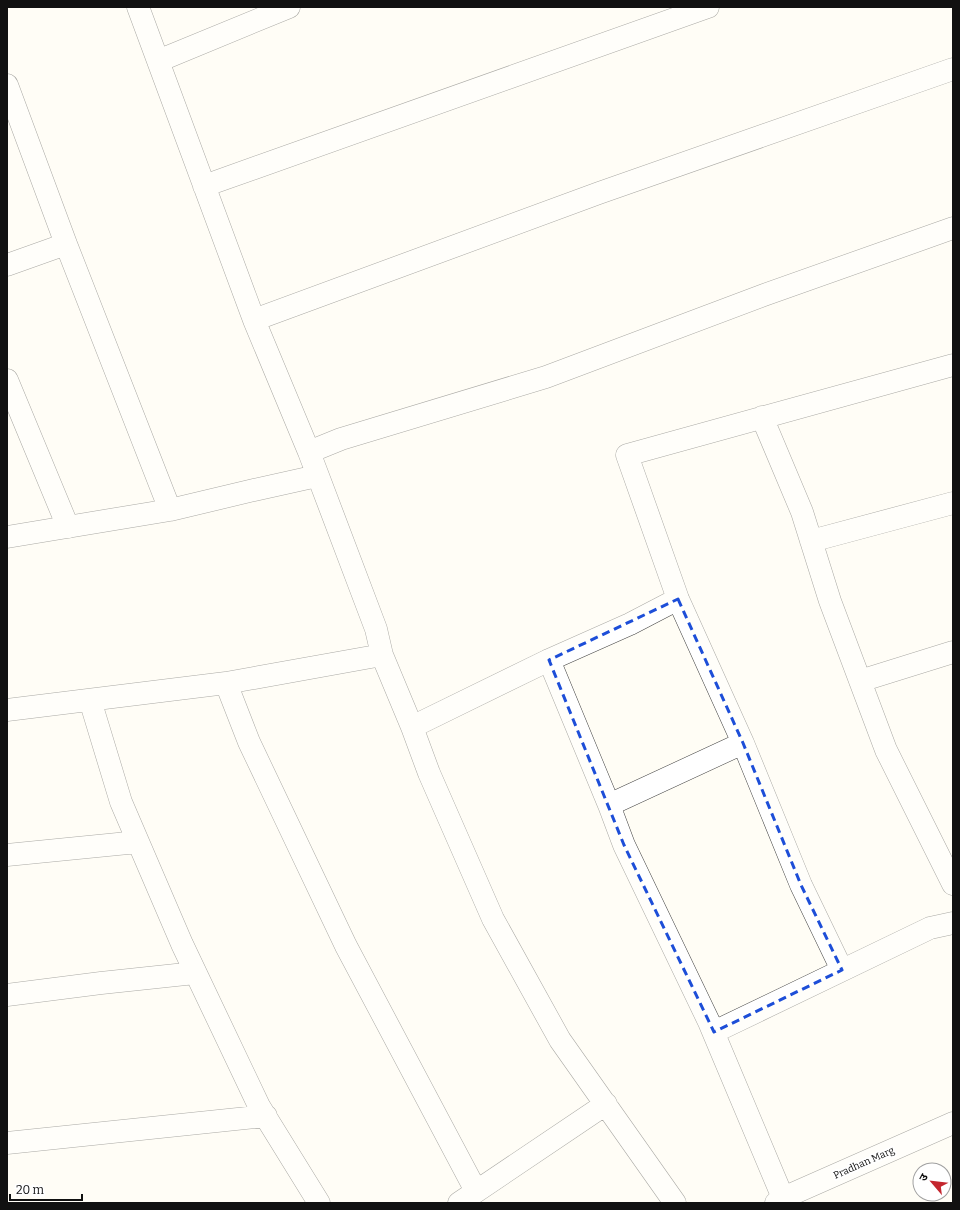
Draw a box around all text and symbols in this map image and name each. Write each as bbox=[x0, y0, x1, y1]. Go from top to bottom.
street label: Pradhan Marg bbox=[832, 1144, 897, 1182]
north arrow bbox=[912, 1162, 952, 1202]
text: उ bbox=[916, 1171, 931, 1183]
scale bar bbox=[10, 1176, 82, 1202]
text: 20 m bbox=[16, 1183, 45, 1197]

